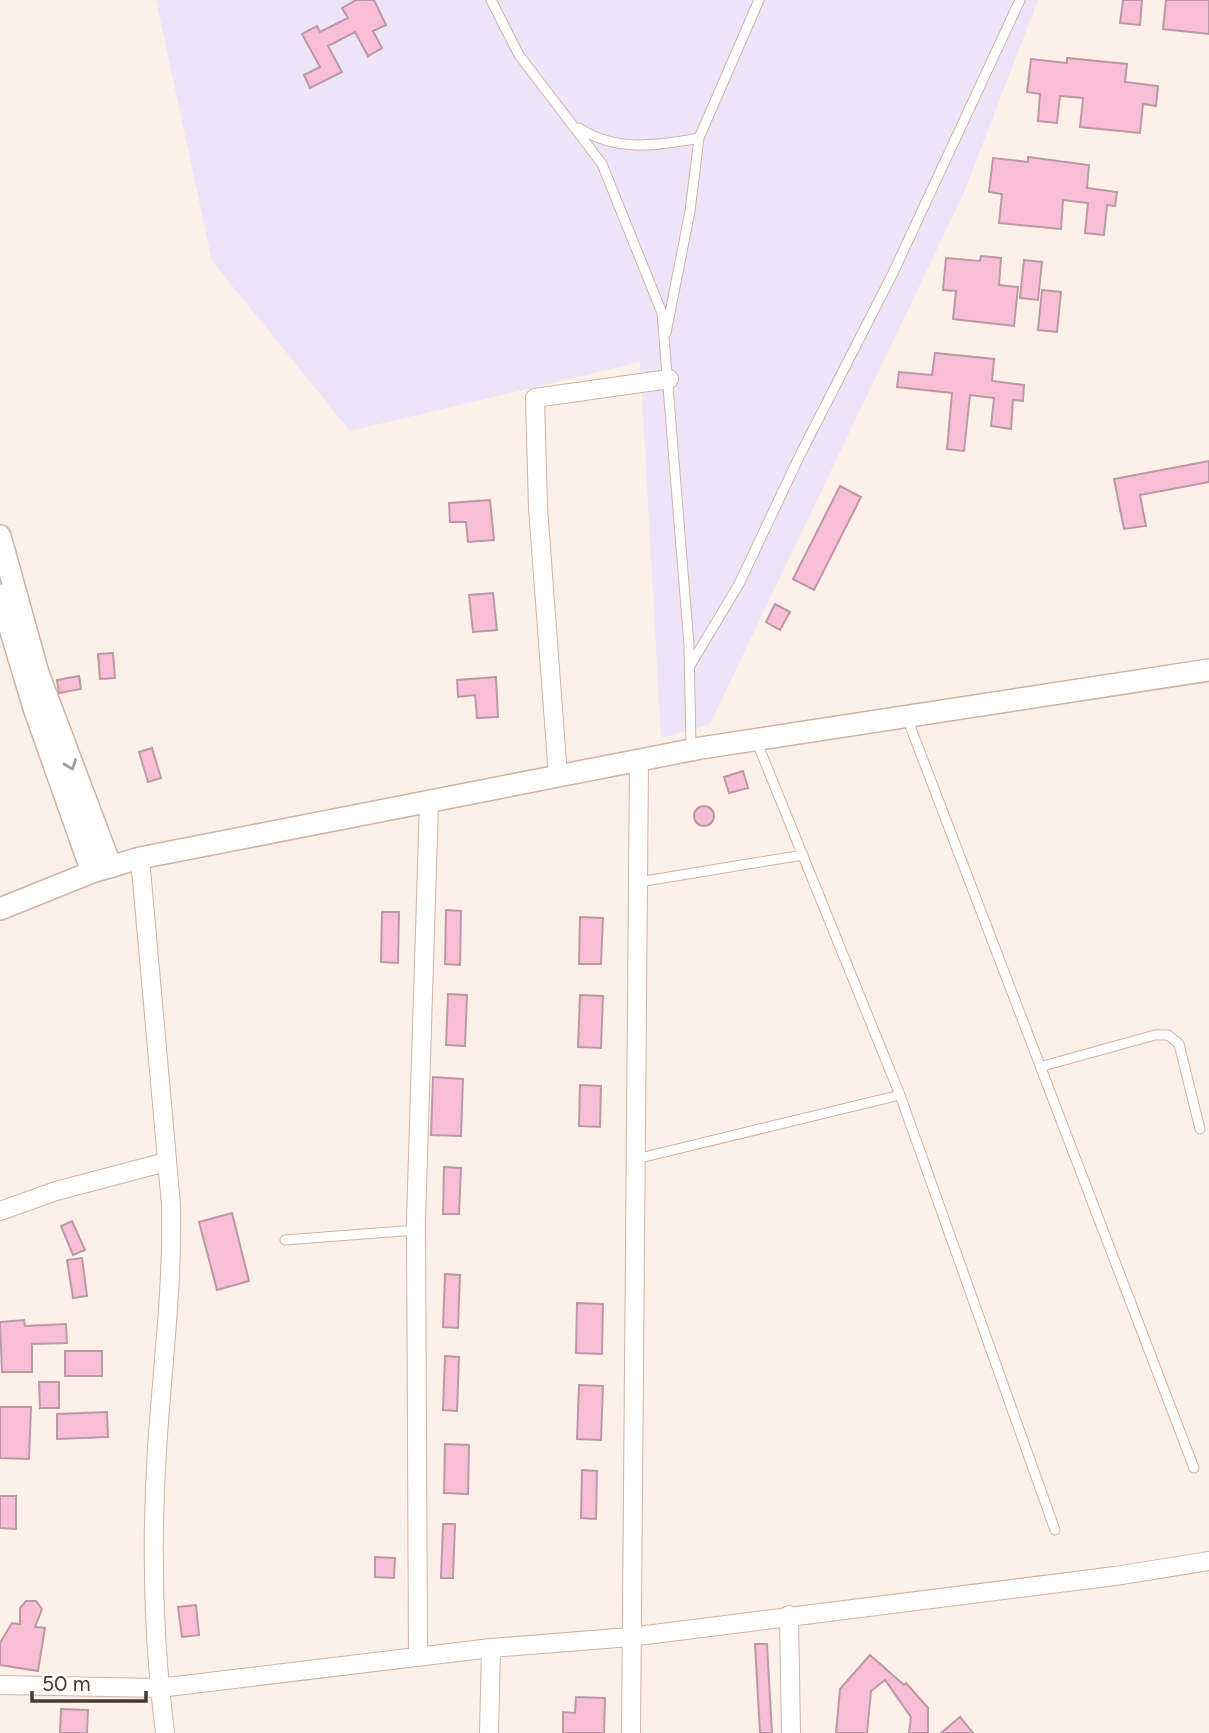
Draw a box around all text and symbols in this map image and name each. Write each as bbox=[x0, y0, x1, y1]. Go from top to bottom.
one-way arrow bbox=[63, 758, 77, 770]
scale bar bbox=[32, 1660, 145, 1704]
text: 50 m bbox=[42, 1671, 91, 1696]

